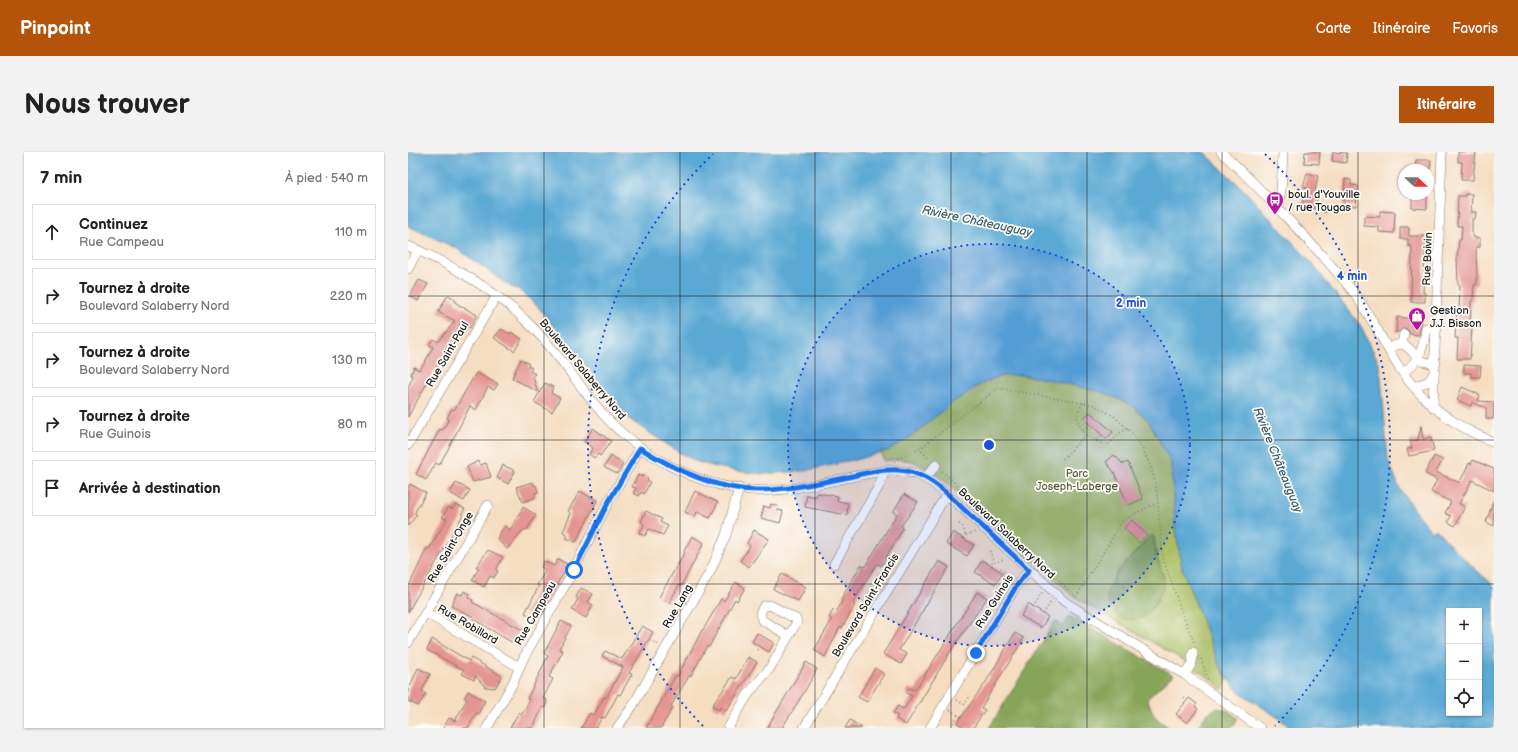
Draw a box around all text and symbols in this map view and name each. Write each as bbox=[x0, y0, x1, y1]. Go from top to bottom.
text: Pinpoint bbox=[20, 17, 91, 40]
text: Carte bbox=[1316, 20, 1351, 37]
text: Itinéraire bbox=[1373, 20, 1430, 37]
text: Favoris bbox=[1452, 20, 1498, 37]
button: Itinéraire bbox=[1399, 86, 1494, 123]
text: Nous trouver bbox=[24, 88, 190, 121]
north arrow bbox=[1398, 164, 1434, 200]
text: 7 min bbox=[40, 168, 82, 188]
text: À pied · 540 m bbox=[285, 170, 368, 186]
place label: boul. d'Youville / rue Tougas bbox=[1288, 188, 1360, 214]
bus stop icon: boul. d'Youville / rue Tougas bbox=[1265, 190, 1285, 215]
water label: Rivière Châteauguay bbox=[921, 203, 1034, 241]
text: Continuez bbox=[79, 215, 148, 234]
icon: ahead bbox=[41, 221, 63, 243]
text: 110 m bbox=[335, 224, 367, 240]
street label: Rue Boivin bbox=[1420, 232, 1435, 286]
text: Rue Campeau bbox=[79, 234, 164, 250]
text: 4 min bbox=[1337, 269, 1367, 284]
text: Tournez à droite bbox=[79, 279, 190, 298]
icon: right bbox=[41, 285, 63, 307]
text: 220 m bbox=[330, 288, 367, 304]
text: 2 min bbox=[1116, 296, 1146, 311]
text: Boulevard Salaberry Nord bbox=[79, 298, 229, 314]
place label: Gestion J.J. Bisson bbox=[1430, 304, 1482, 330]
shop icon: Gestion J.J. Bisson bbox=[1407, 306, 1427, 331]
street label: Boulevard Salaberry Nord bbox=[537, 316, 629, 422]
street label: Rue Saint-Paul bbox=[423, 319, 471, 389]
text: Tournez à droite bbox=[79, 343, 190, 362]
icon: right bbox=[41, 349, 63, 371]
text: 130 m bbox=[332, 352, 367, 368]
text: Boulevard Salaberry Nord bbox=[79, 362, 229, 378]
water label: Rivière Châteauguay bbox=[1250, 405, 1306, 516]
text: Tournez à droite bbox=[79, 407, 190, 426]
icon: right bbox=[41, 413, 63, 435]
text: 80 m bbox=[338, 416, 367, 432]
text: Rue Guinois bbox=[79, 426, 151, 442]
centre of rings bbox=[982, 438, 996, 452]
park label: Parc Joseph-Laberge bbox=[1036, 467, 1118, 493]
icon: arrive bbox=[41, 477, 63, 499]
text: Arrivée à destination bbox=[79, 479, 221, 498]
street label: Boulevard Salaberry Nord bbox=[956, 485, 1058, 582]
street label: Rue Saint-Onge bbox=[425, 509, 476, 585]
street label: Boulevard Saint-Francis bbox=[829, 551, 902, 659]
route start bbox=[565, 561, 583, 579]
street label: Rue Guinois bbox=[973, 572, 1016, 631]
street label: Rue Campeau bbox=[512, 579, 559, 648]
street label: Rue Lang bbox=[660, 582, 695, 630]
street label: Rue Robillard bbox=[435, 602, 500, 647]
map controls bbox=[1446, 608, 1482, 716]
button: + bbox=[1446, 608, 1482, 644]
route end bbox=[967, 644, 985, 662]
button: − bbox=[1446, 644, 1482, 680]
button: locate bbox=[1446, 680, 1482, 716]

